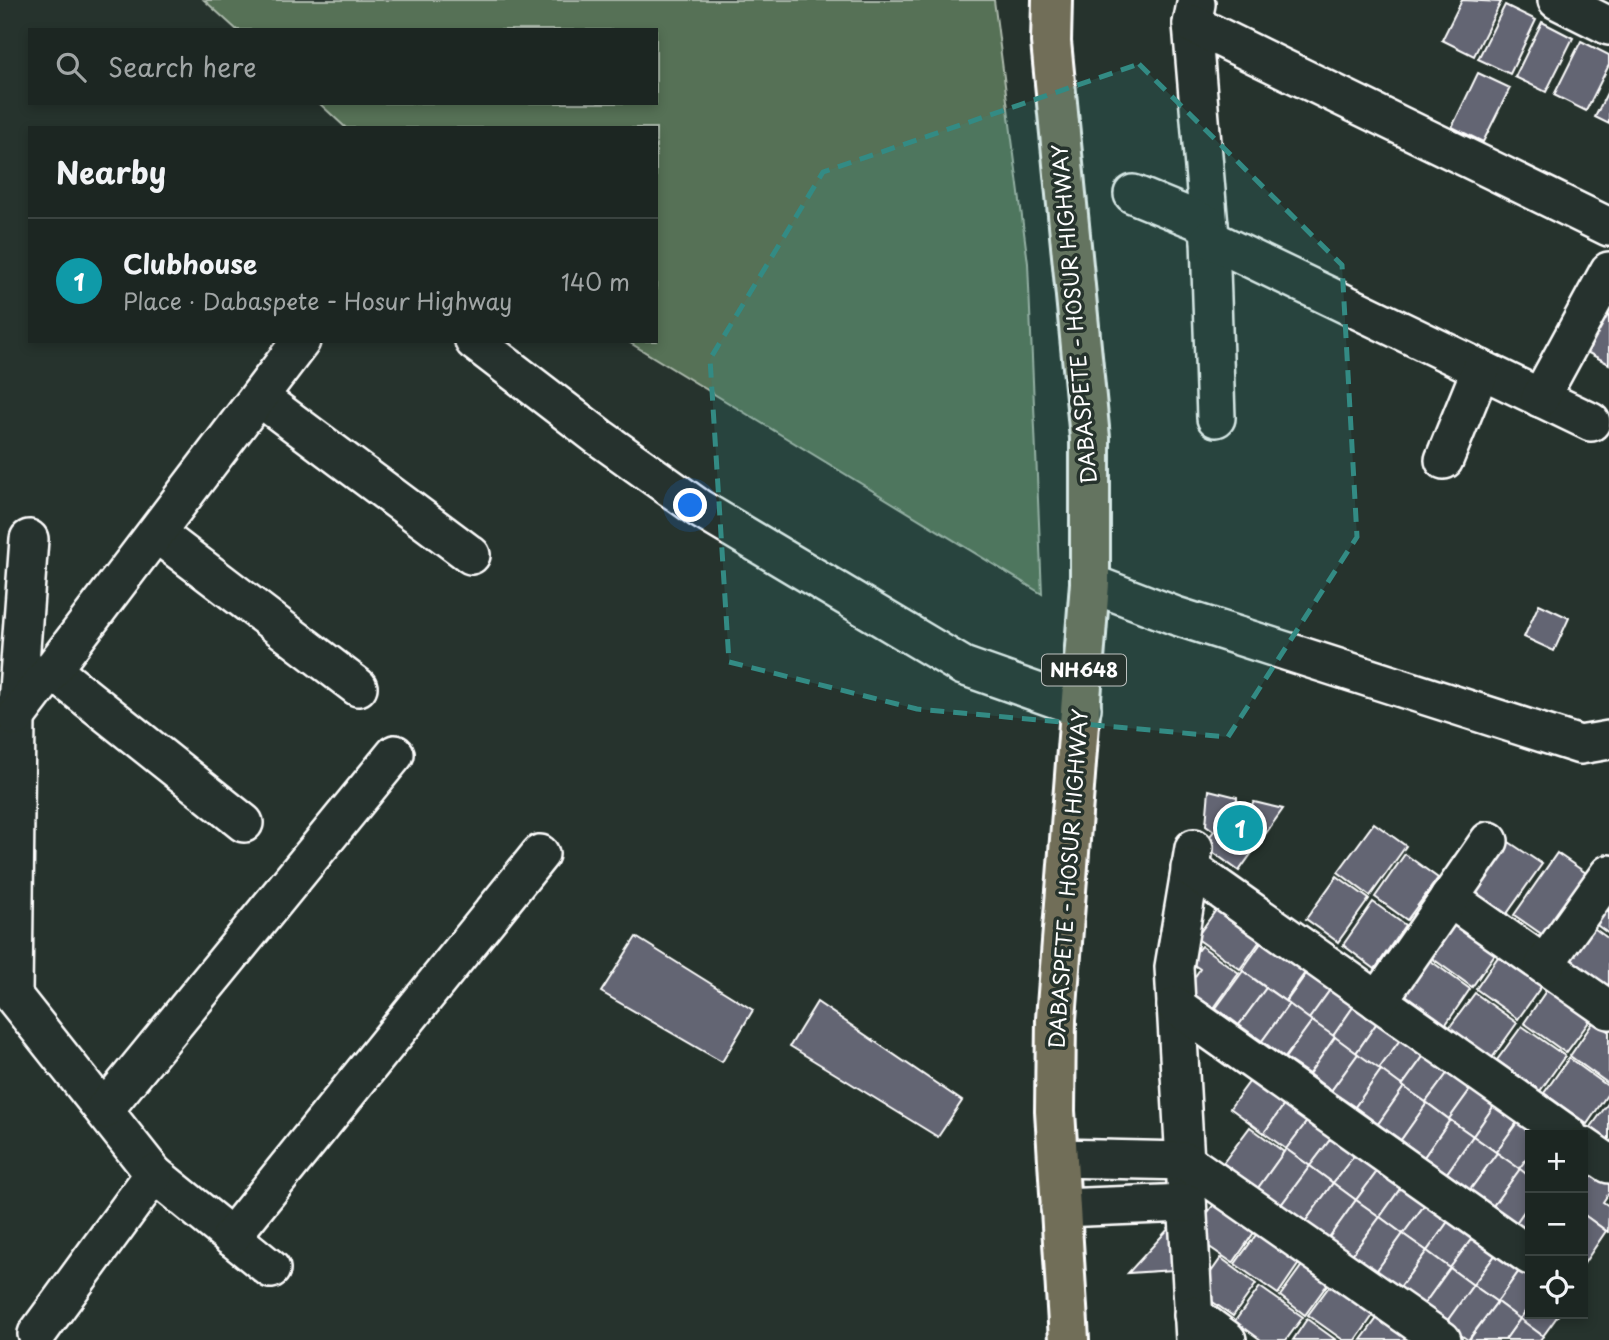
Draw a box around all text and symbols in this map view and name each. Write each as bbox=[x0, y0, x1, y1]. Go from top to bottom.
search box bbox=[28, 28, 658, 105]
text: Search here bbox=[108, 47, 257, 86]
icon: search bbox=[52, 48, 90, 86]
street label: DABASPETE - HOSUR HIGHWAY bbox=[1042, 142, 1104, 485]
text: Nearby bbox=[56, 149, 166, 194]
text: Clubhouse bbox=[123, 244, 257, 283]
text: 1 bbox=[74, 264, 85, 299]
text: 140 m bbox=[561, 264, 630, 299]
text: Place · Dabaspete - Hosur Highway bbox=[123, 283, 512, 318]
your location bbox=[673, 488, 707, 522]
road number: NH648 bbox=[1042, 654, 1126, 685]
street label: DABASPETE - HOSUR HIGHWAY bbox=[1039, 707, 1095, 1050]
pin: 1 bbox=[1217, 802, 1263, 854]
map controls bbox=[1525, 1130, 1588, 1319]
button: + bbox=[1525, 1130, 1588, 1193]
button: − bbox=[1525, 1193, 1588, 1256]
button: locate bbox=[1525, 1256, 1588, 1319]

